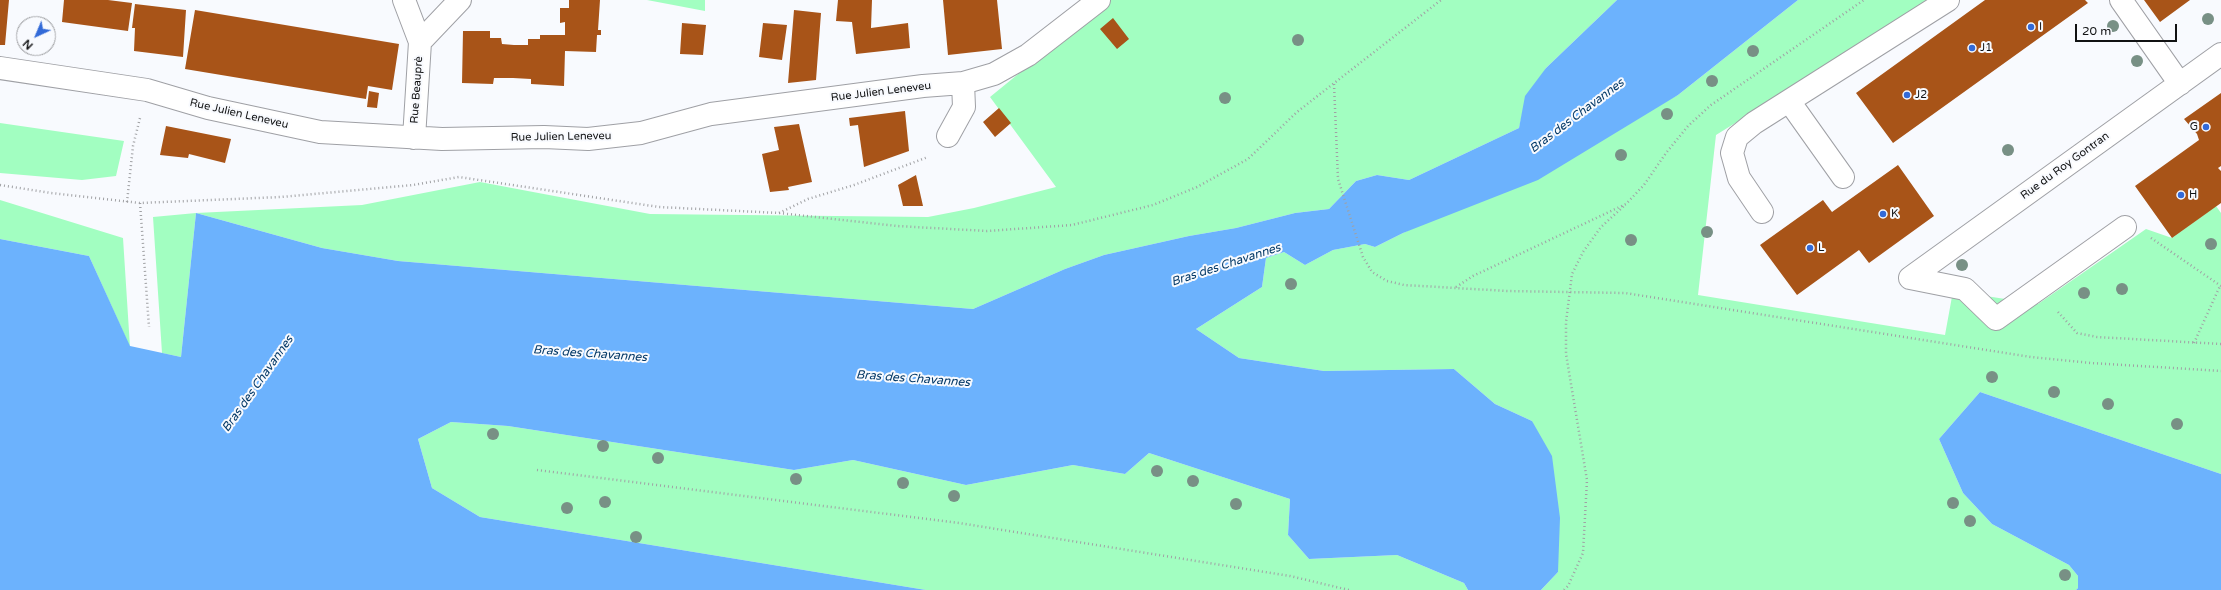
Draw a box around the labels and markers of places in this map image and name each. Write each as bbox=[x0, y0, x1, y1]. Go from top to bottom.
place label: I bbox=[2039, 20, 2042, 34]
marker: I bbox=[2026, 22, 2036, 32]
place label: J1 bbox=[1980, 41, 1992, 55]
marker: J1 bbox=[1967, 43, 1977, 53]
place label: J2 bbox=[1915, 88, 1927, 102]
marker: J2 bbox=[1902, 90, 1912, 100]
place label: G bbox=[2190, 120, 2198, 134]
marker: G bbox=[2201, 122, 2211, 132]
place label: H bbox=[2189, 188, 2197, 202]
marker: H bbox=[2176, 190, 2186, 200]
place label: K bbox=[1891, 207, 1898, 221]
marker: K bbox=[1878, 209, 1888, 219]
place label: L bbox=[1818, 241, 1824, 255]
marker: L bbox=[1805, 243, 1815, 253]

